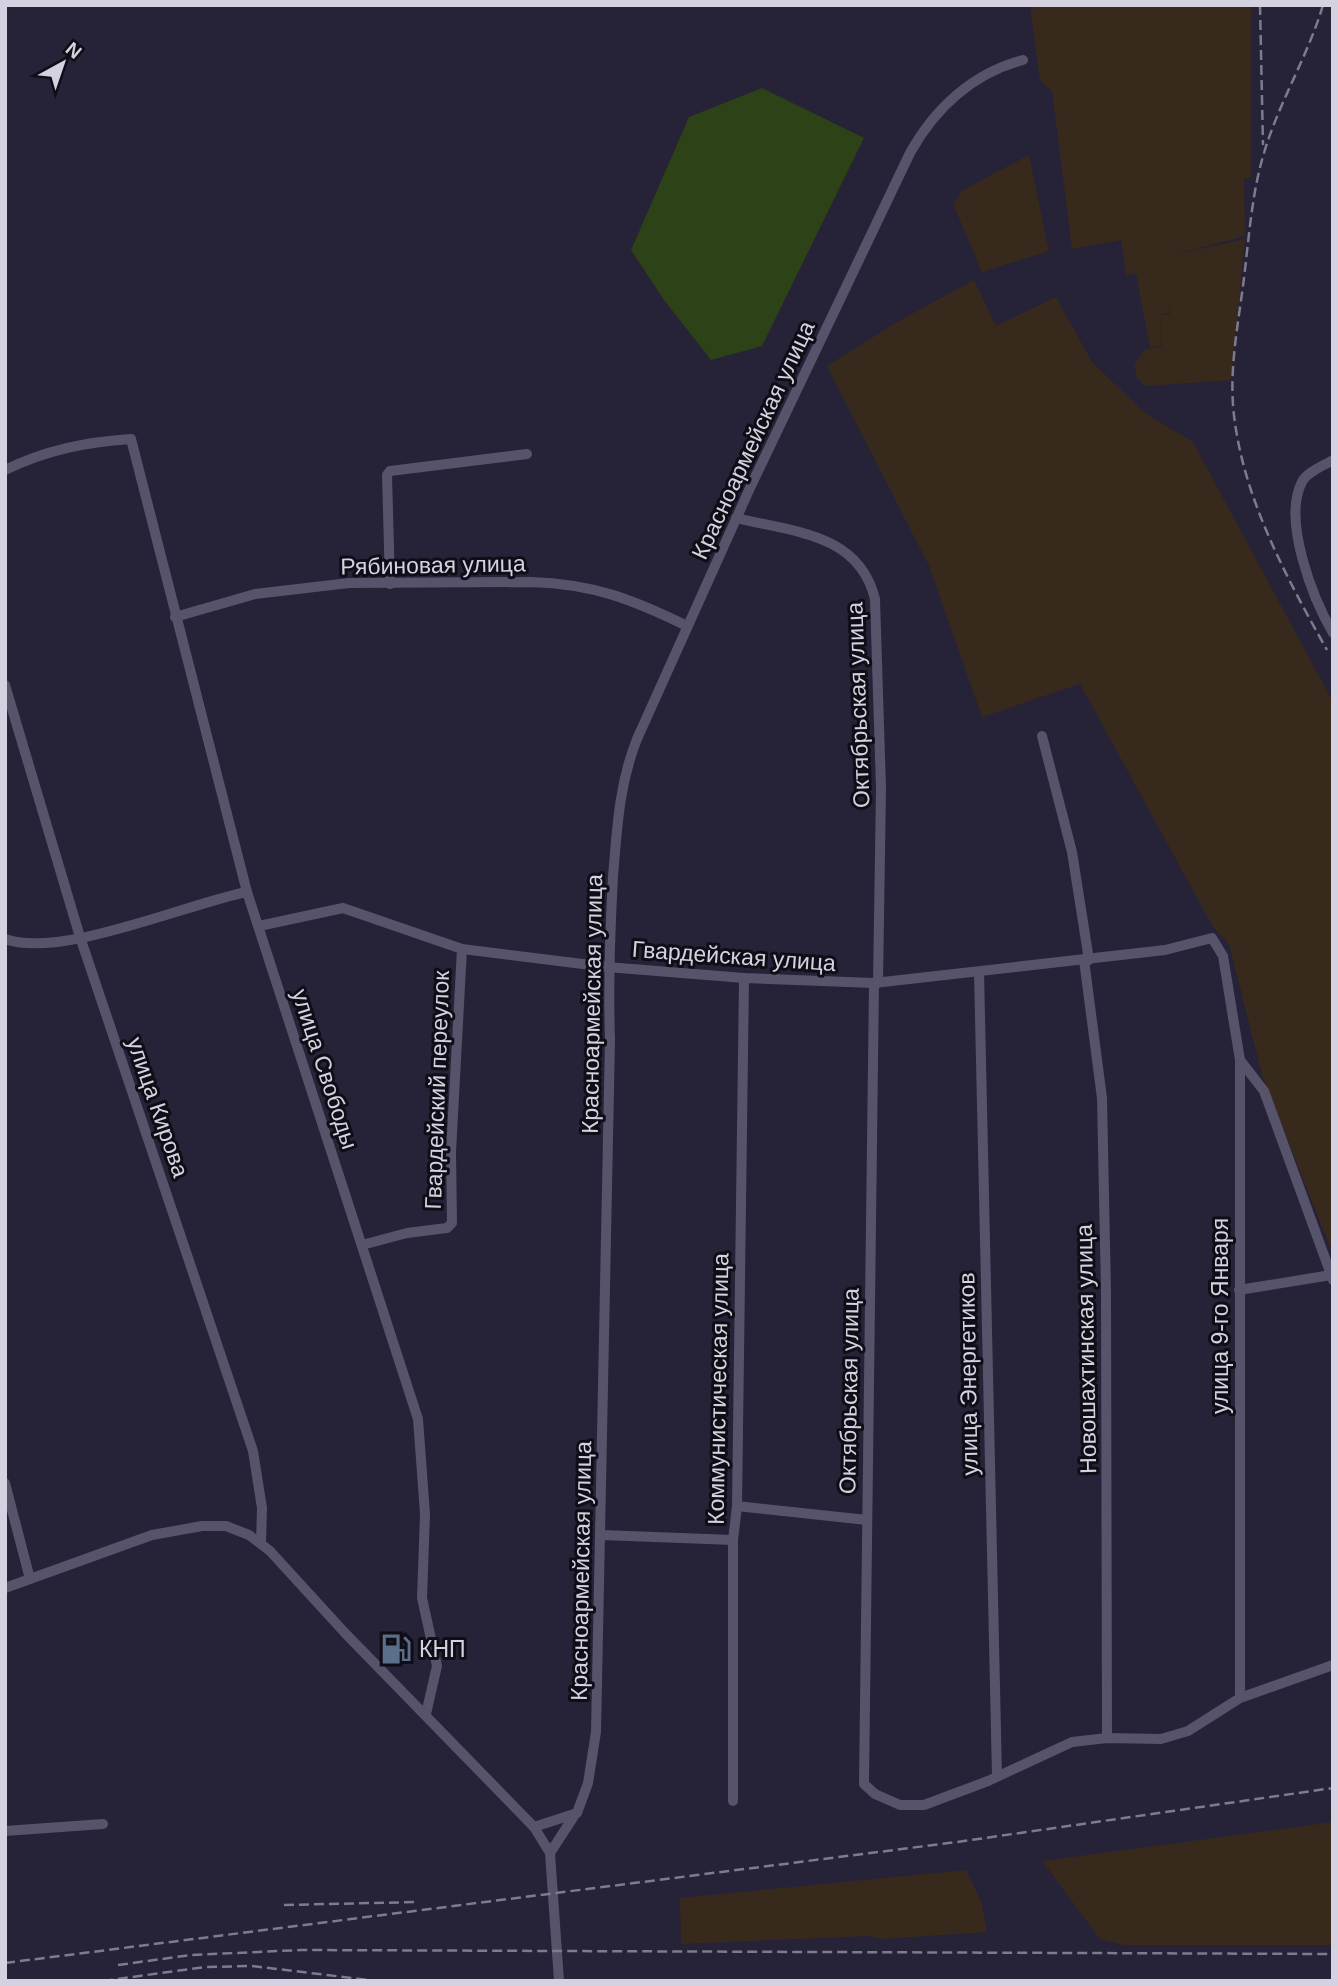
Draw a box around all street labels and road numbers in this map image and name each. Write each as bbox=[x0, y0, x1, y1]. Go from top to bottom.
street label: Красноармейская улица bbox=[686, 317, 820, 563]
street label: Рябиновая улица bbox=[340, 550, 526, 580]
street label: Октябрьская улица bbox=[841, 601, 875, 808]
street label: Красноармейская улица bbox=[577, 874, 607, 1134]
street label: Гвардейская улица bbox=[631, 936, 837, 976]
street label: Гвардейский переулок bbox=[420, 969, 454, 1210]
street label: улица Свободы bbox=[287, 986, 363, 1152]
street label: улица Кирова bbox=[122, 1034, 194, 1181]
street label: улица 9-го Января bbox=[1207, 1218, 1233, 1414]
street label: Новошахтинская улица bbox=[1071, 1224, 1101, 1474]
street label: Коммунистическая улица bbox=[703, 1253, 733, 1525]
street label: улица Энергетиков bbox=[953, 1272, 983, 1476]
street label: Октябрьская улица bbox=[834, 1288, 864, 1494]
street label: Красноармейская улица bbox=[566, 1441, 596, 1701]

